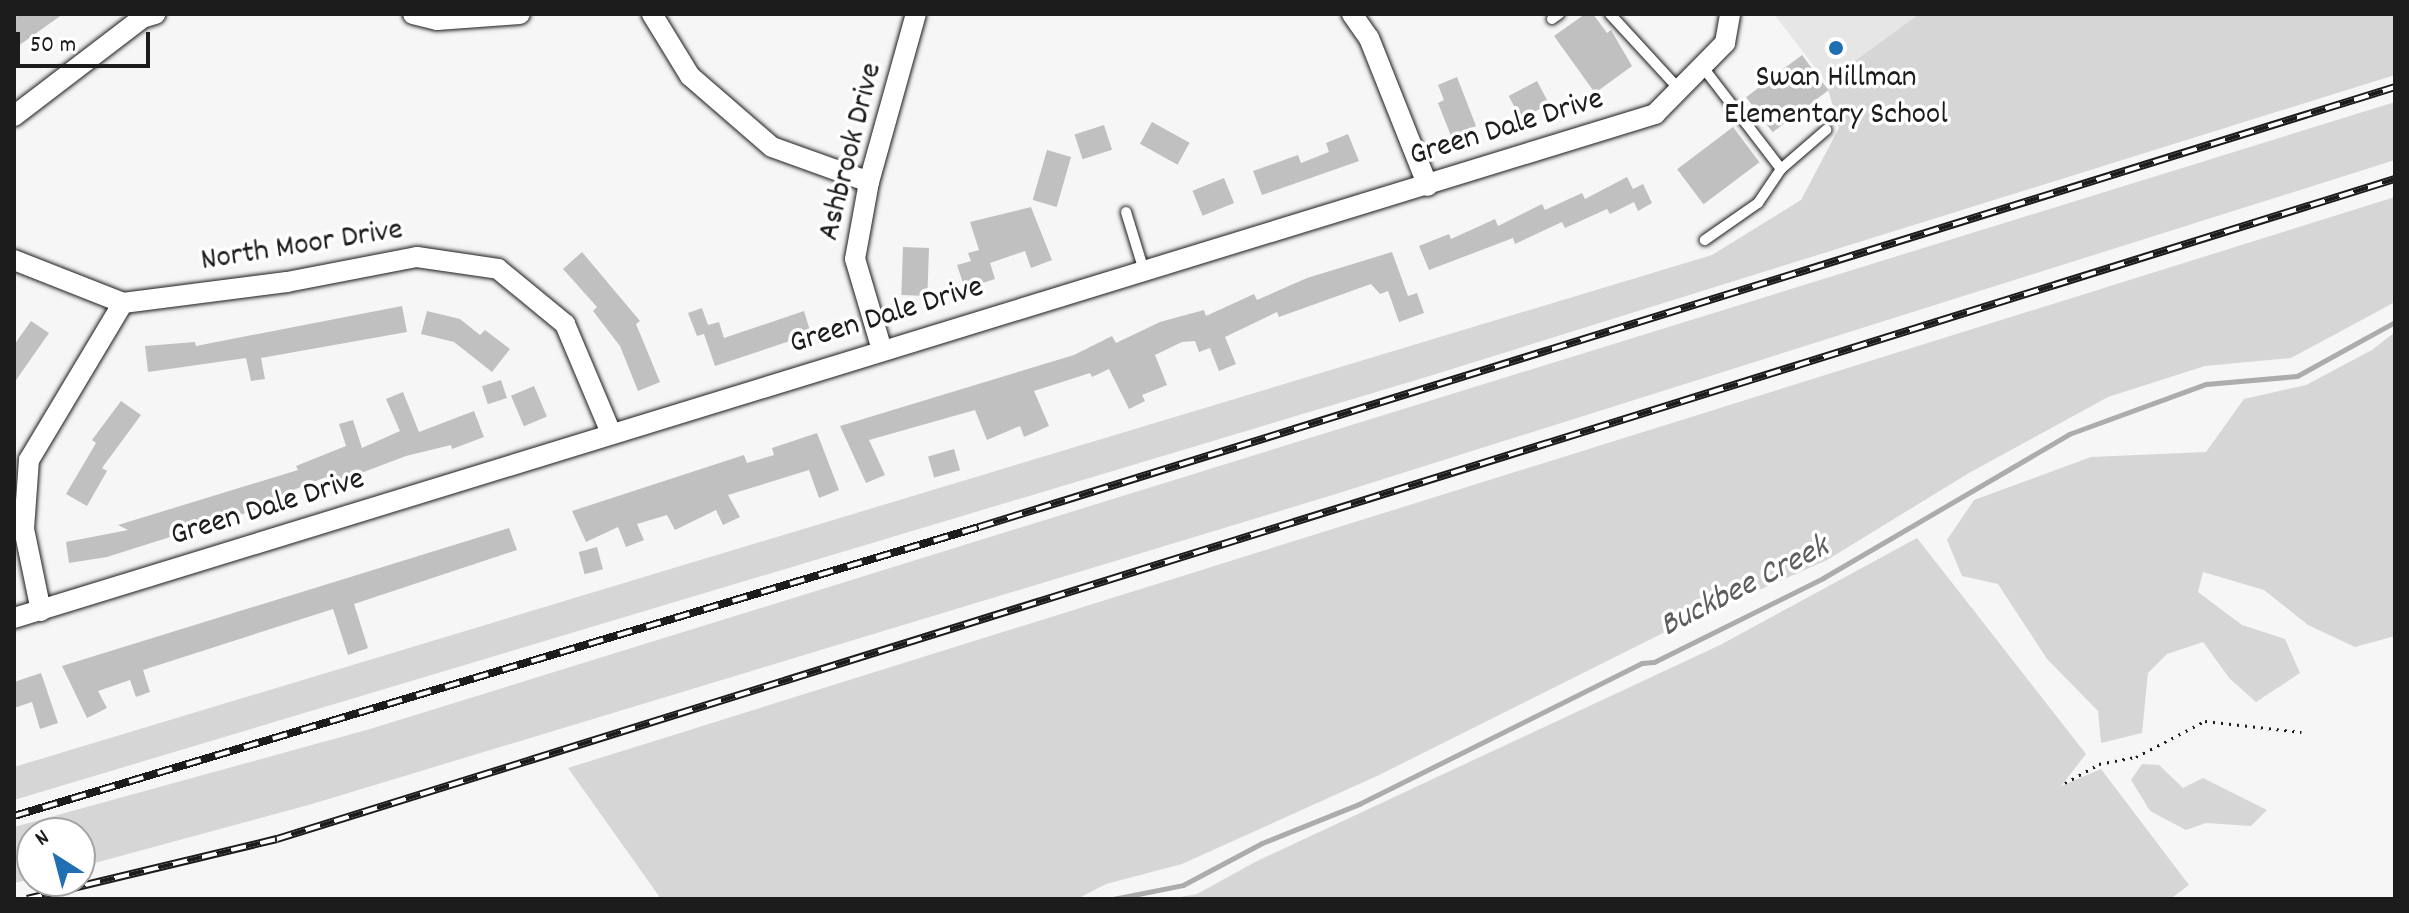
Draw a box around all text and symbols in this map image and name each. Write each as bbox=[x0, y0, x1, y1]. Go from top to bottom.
scale bar bbox=[20, 16, 154, 66]
text: 50 m bbox=[30, 29, 76, 63]
marker: Swan Hillman Elementary School bbox=[1827, 39, 1845, 57]
street label: Ashbrook Drive bbox=[811, 59, 893, 245]
place label: Swan Hillman Elementary School bbox=[1724, 61, 1948, 136]
street label: Green Dale Drive bbox=[1406, 81, 1608, 177]
street label: North Moor Drive bbox=[198, 212, 406, 282]
street label: Green Dale Drive bbox=[786, 269, 988, 365]
street label: Green Dale Drive bbox=[167, 461, 369, 557]
water label: Buckbee Creek bbox=[1654, 528, 1836, 648]
north arrow bbox=[16, 817, 96, 897]
text: N bbox=[29, 823, 56, 855]

